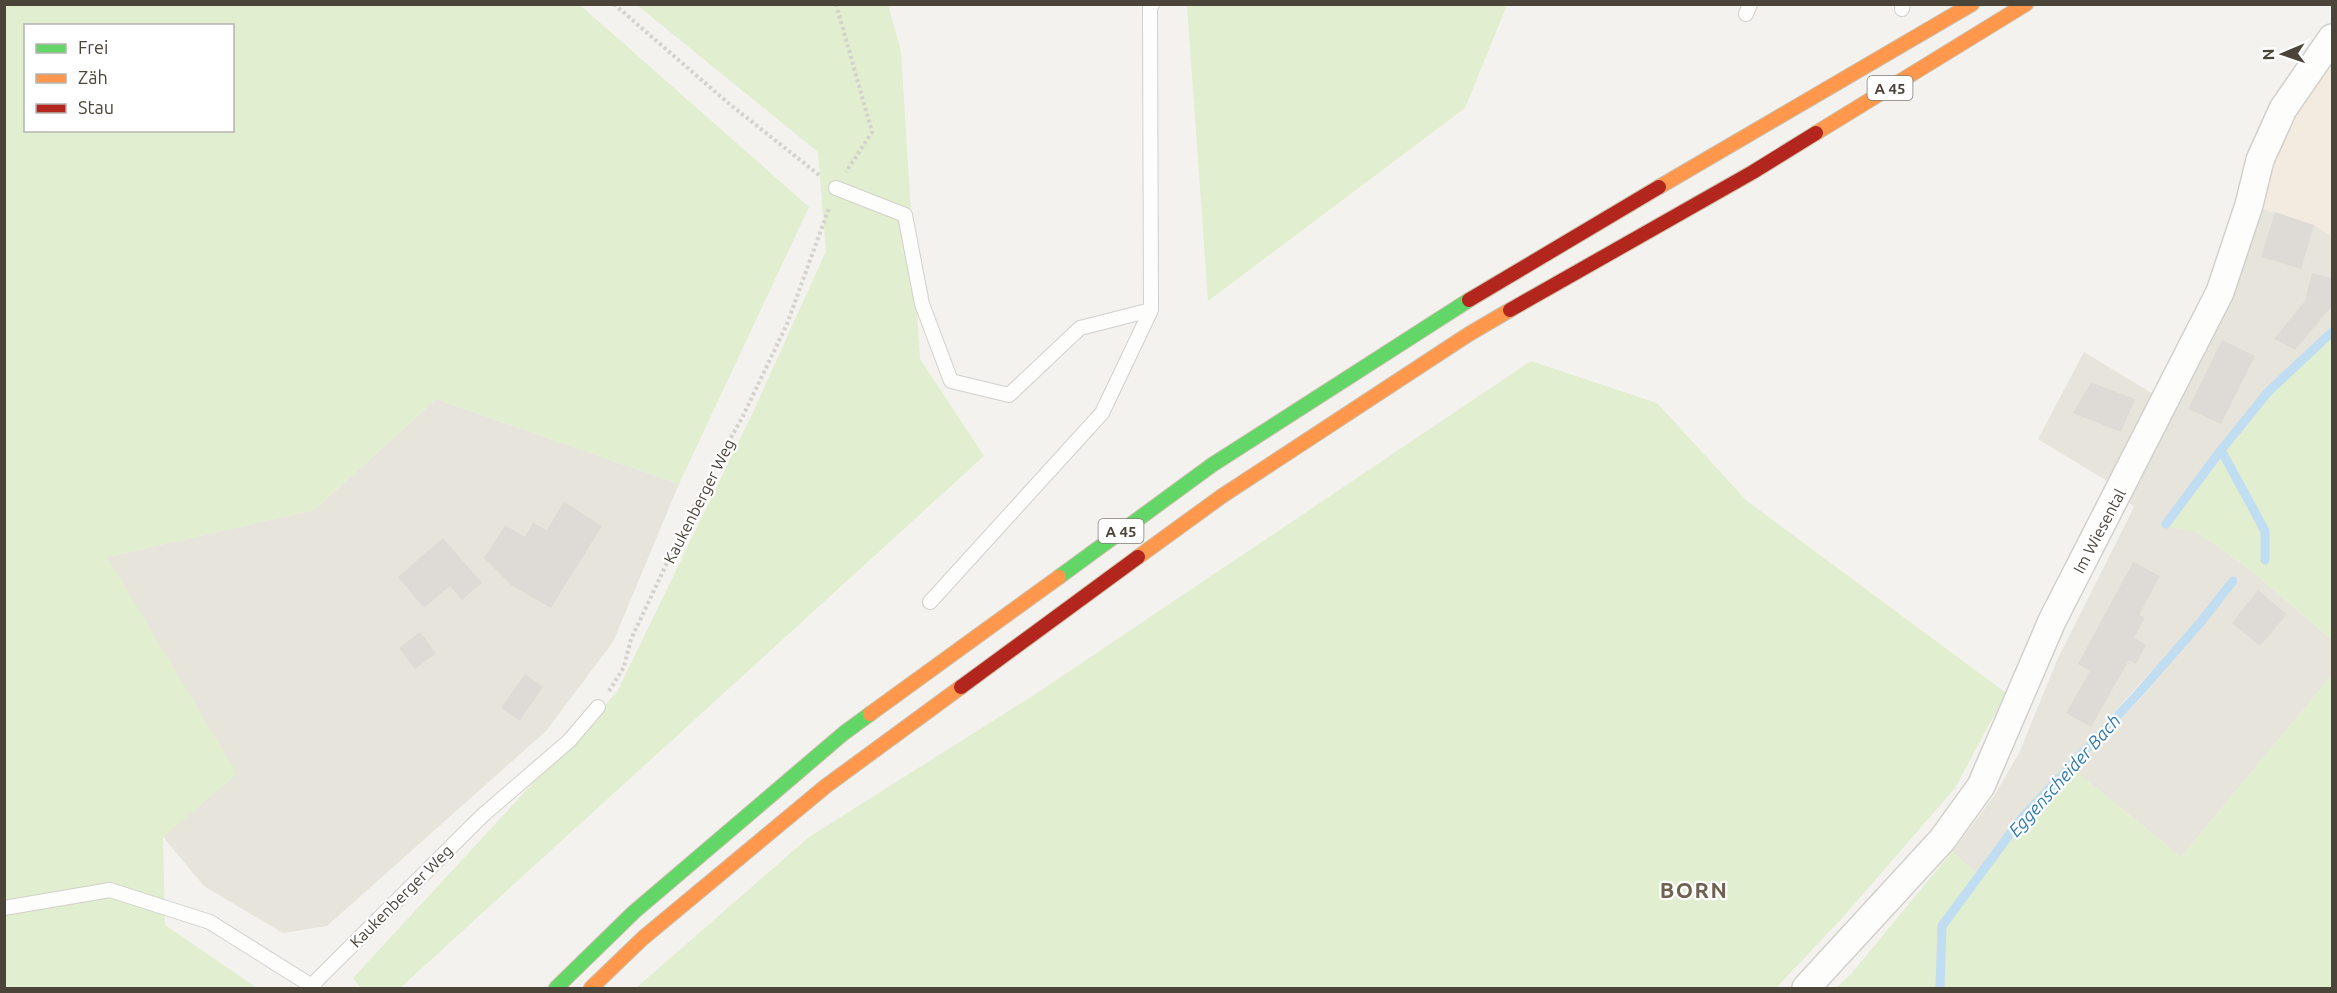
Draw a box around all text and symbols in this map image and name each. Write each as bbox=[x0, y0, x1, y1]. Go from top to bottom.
legend bbox=[24, 24, 234, 132]
north arrow bbox=[2253, 24, 2313, 84]
text: Frei bbox=[78, 37, 108, 57]
text: N bbox=[2259, 48, 2277, 61]
text: Zäh bbox=[78, 67, 108, 87]
road number: A 45 bbox=[1868, 76, 1912, 100]
text: Stau bbox=[78, 97, 114, 117]
street label: Kaukenberger Weg bbox=[660, 436, 738, 566]
street label: Im Wiesental bbox=[2069, 486, 2129, 576]
road number: A 45 bbox=[1098, 519, 1144, 543]
water label: Eggenscheider Bach bbox=[2004, 710, 2124, 840]
street label: Kaukenberger Weg bbox=[346, 841, 456, 951]
district label: BORN bbox=[1660, 877, 1728, 902]

